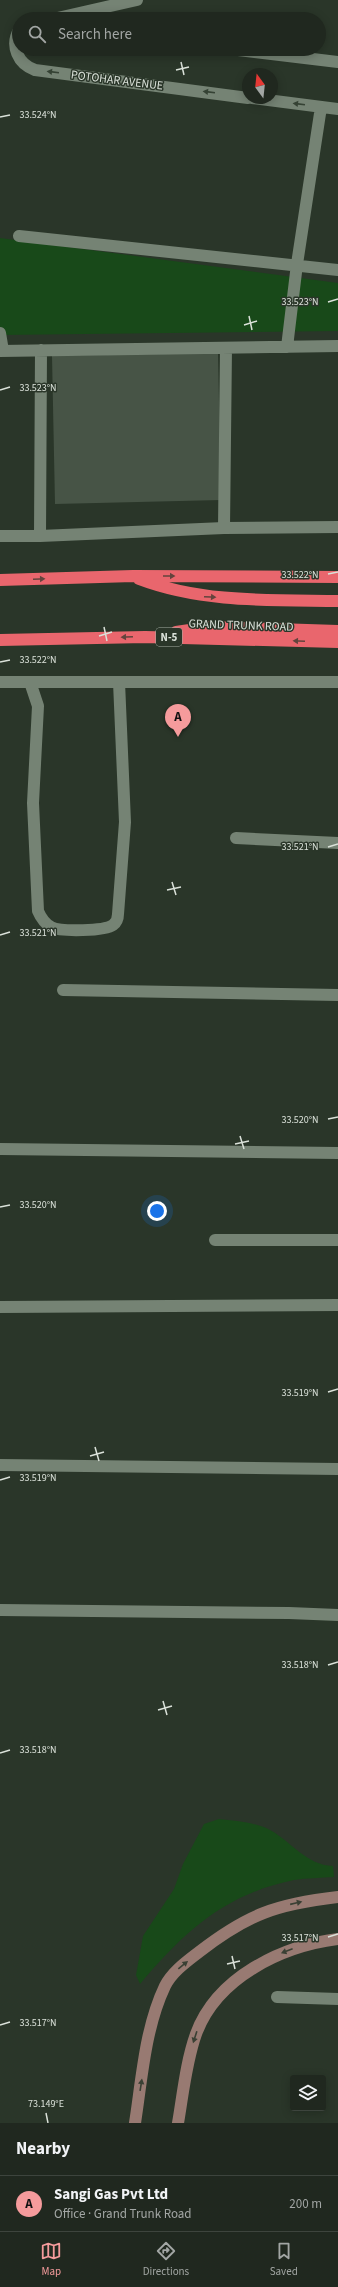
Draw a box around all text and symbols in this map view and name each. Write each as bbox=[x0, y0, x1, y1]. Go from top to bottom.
search box bbox=[12, 12, 326, 56]
icon: search bbox=[26, 23, 48, 45]
text: Search here bbox=[58, 24, 132, 45]
street label: POTOHAR AVENUE bbox=[70, 66, 164, 95]
north arrow bbox=[242, 68, 278, 104]
one-way arrow bbox=[47, 69, 59, 75]
one-way arrow bbox=[203, 89, 215, 96]
one-way arrow bbox=[293, 101, 305, 107]
text: 33.524°N bbox=[19, 108, 57, 122]
text: 33.523°N bbox=[281, 295, 319, 309]
text: 33.523°N bbox=[19, 381, 57, 395]
text: 33.522°N bbox=[281, 568, 319, 582]
one-way arrow bbox=[163, 573, 176, 579]
one-way arrow bbox=[33, 576, 46, 582]
one-way arrow bbox=[204, 593, 216, 600]
street label: GRAND TRUNK ROAD bbox=[188, 615, 294, 636]
road number: N-5 bbox=[156, 628, 182, 646]
one-way arrow bbox=[121, 634, 133, 641]
one-way arrow bbox=[292, 638, 305, 644]
text: 33.522°N bbox=[19, 653, 57, 667]
pin: A bbox=[165, 704, 191, 737]
text: 33.521°N bbox=[281, 840, 319, 854]
text: 33.521°N bbox=[19, 926, 57, 940]
text: 33.520°N bbox=[281, 1113, 319, 1127]
text: 33.520°N bbox=[19, 1198, 57, 1212]
your location bbox=[147, 1201, 167, 1221]
text: 33.519°N bbox=[281, 1386, 319, 1400]
text: 33.519°N bbox=[19, 1471, 57, 1485]
text: 33.518°N bbox=[281, 1658, 319, 1672]
text: 33.518°N bbox=[19, 1743, 57, 1757]
one-way arrow bbox=[289, 1900, 302, 1906]
text: 33.517°N bbox=[281, 1931, 319, 1945]
one-way arrow bbox=[280, 1949, 292, 1955]
one-way arrow bbox=[178, 1960, 188, 1969]
text: 33.517°N bbox=[19, 2016, 57, 2030]
one-way arrow bbox=[192, 2032, 198, 2044]
map controls bbox=[290, 2075, 326, 2111]
button: layers bbox=[290, 2075, 326, 2111]
one-way arrow bbox=[138, 2078, 144, 2091]
text: 73.149°E bbox=[28, 2097, 64, 2111]
text: Nearby bbox=[16, 2137, 70, 2161]
text: Sangi Gas Pvt Ltd bbox=[54, 2184, 168, 2205]
text: A bbox=[25, 2195, 33, 2213]
text: 200 m bbox=[289, 2195, 322, 2213]
text: Office · Grand Trunk Road bbox=[54, 2205, 192, 2223]
tab: Map bbox=[40, 2240, 62, 2279]
tab: Directions bbox=[143, 2240, 189, 2279]
tab: Saved bbox=[270, 2240, 298, 2279]

